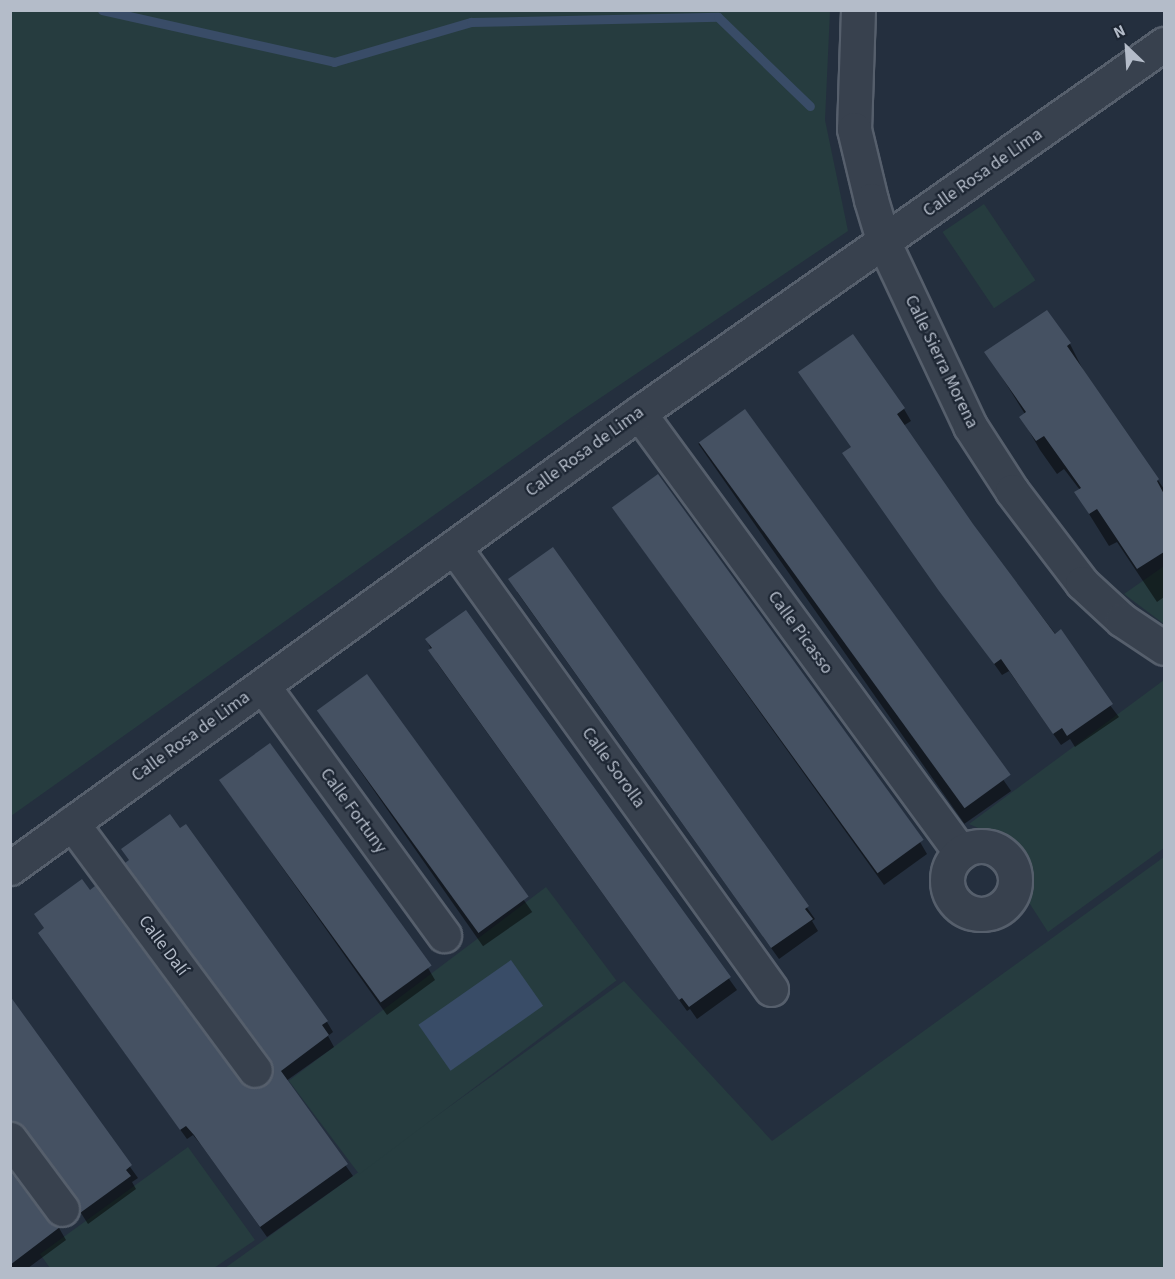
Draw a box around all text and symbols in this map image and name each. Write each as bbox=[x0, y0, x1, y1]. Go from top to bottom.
north arrow bbox=[1097, 18, 1157, 78]
text: N bbox=[1110, 19, 1129, 44]
street label: Calle Rosa de Lima bbox=[919, 124, 1047, 222]
street label: Calle Sierra Morena bbox=[899, 292, 983, 432]
street label: Calle Rosa de Lima bbox=[522, 402, 648, 502]
street label: Calle Picasso bbox=[763, 587, 837, 679]
street label: Calle Rosa de Lima bbox=[128, 687, 254, 787]
street label: Calle Sorolla bbox=[576, 723, 650, 813]
street label: Calle Fortuny bbox=[315, 764, 391, 858]
street label: Calle Dalí bbox=[133, 911, 193, 981]

